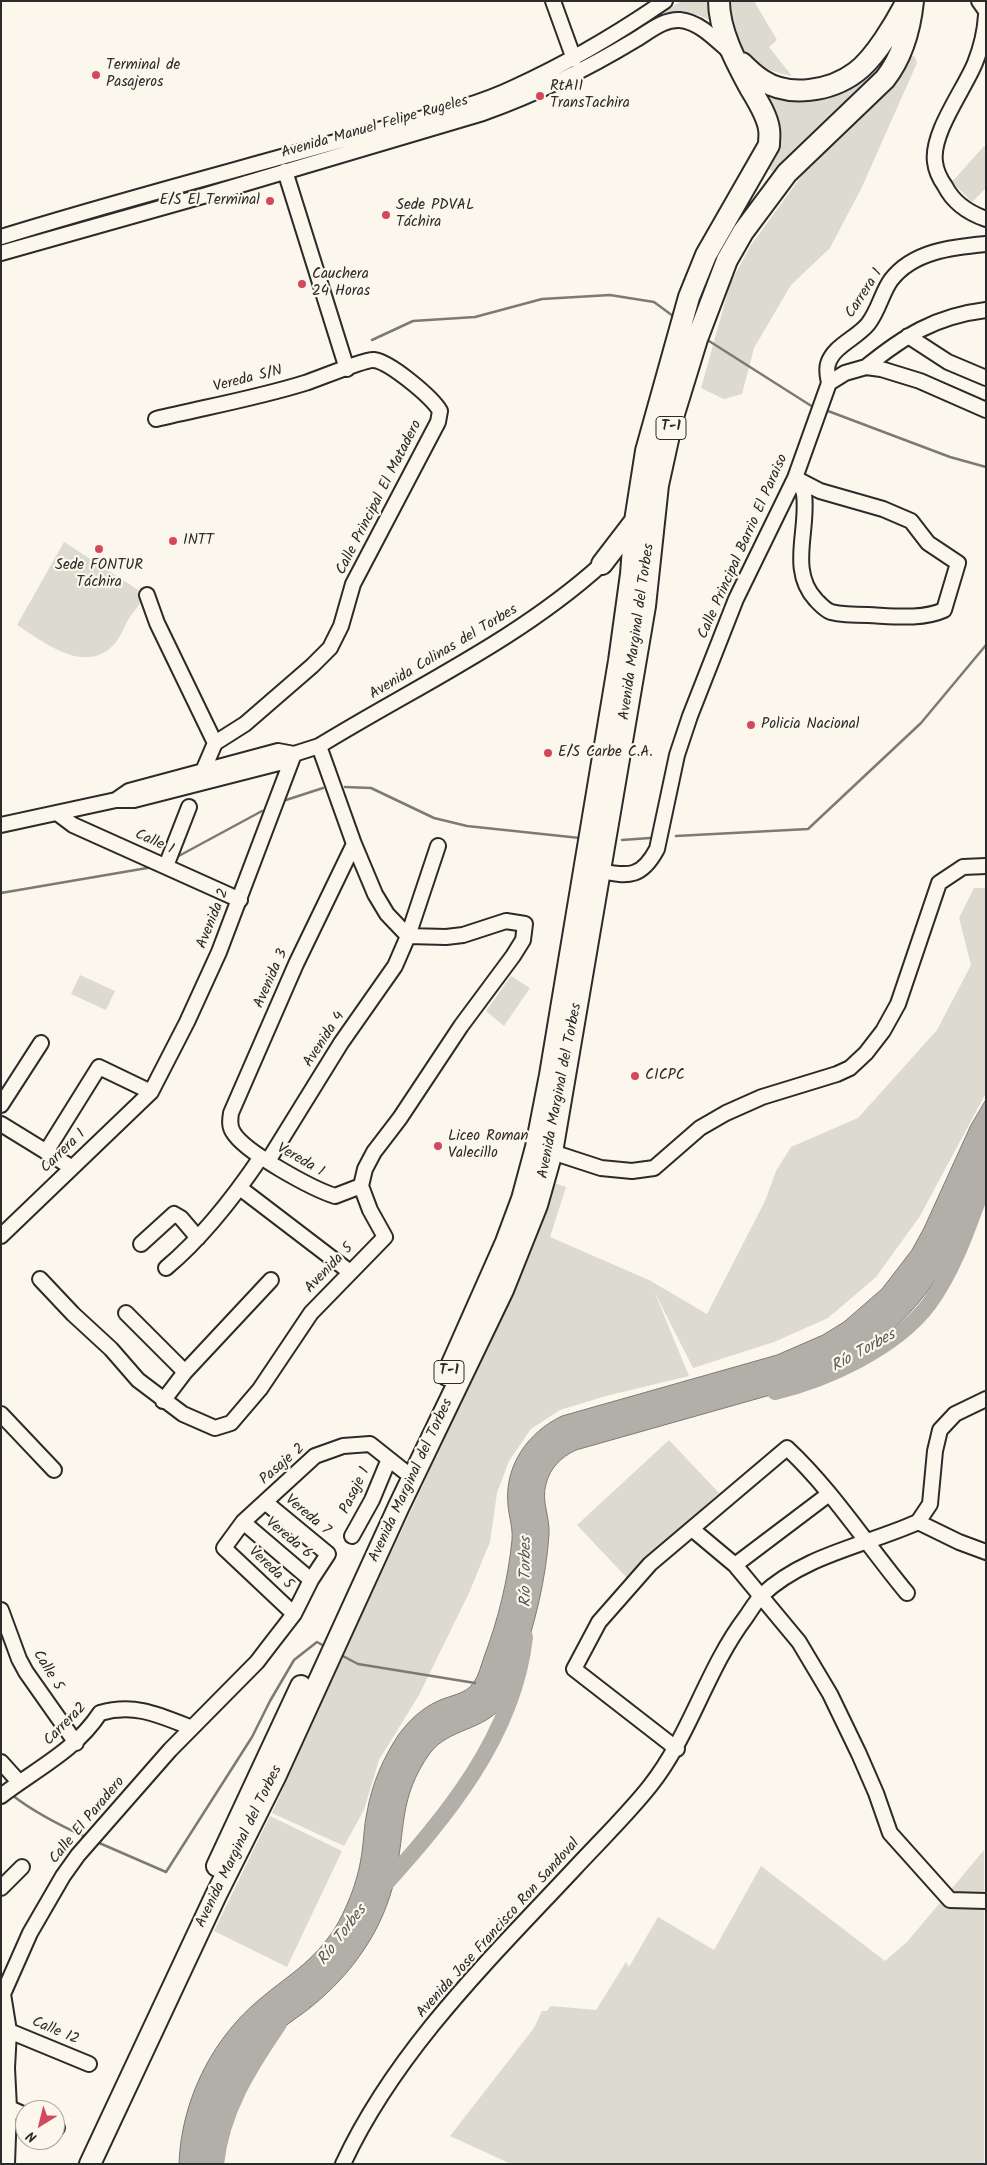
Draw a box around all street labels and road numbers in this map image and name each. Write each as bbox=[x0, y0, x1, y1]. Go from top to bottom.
street label: Avenida Manuel Felipe Rugeles bbox=[280, 93, 470, 163]
street label: Carrera 1 bbox=[842, 266, 888, 322]
street label: Vereda S/N bbox=[212, 363, 284, 397]
road number: T-1 bbox=[656, 416, 686, 439]
street label: Calle Principal El Matadero bbox=[333, 418, 427, 578]
street label: Calle Principal Barrio El Paraiso bbox=[695, 452, 793, 642]
street label: Avenida Marginal del Torbes bbox=[617, 542, 659, 722]
street label: Avenida Colinas del Torbes bbox=[367, 602, 521, 704]
street label: Calle 1 bbox=[132, 826, 176, 860]
street label: Avenida 2 bbox=[194, 886, 234, 952]
street label: Avenida 3 bbox=[251, 947, 293, 1011]
street label: Avenida Marginal del Torbes bbox=[535, 1002, 587, 1180]
street label: Avenida 4 bbox=[300, 1009, 350, 1071]
street label: Carrera 1 bbox=[38, 1126, 90, 1178]
street label: Vereda 1 bbox=[273, 1140, 327, 1182]
street label: Avenida 5 bbox=[302, 1240, 358, 1298]
road number: T-1 bbox=[434, 1360, 464, 1384]
street label: Avenida Marginal del Torbes bbox=[366, 1396, 458, 1566]
street label: Pasaje 2 bbox=[257, 1441, 309, 1489]
street label: Pasaje 1 bbox=[337, 1465, 375, 1517]
street label: Vereda 7 bbox=[281, 1492, 333, 1540]
street label: Vereda 6 bbox=[261, 1514, 315, 1564]
street label: Vereda 5 bbox=[244, 1544, 296, 1594]
street label: Calle 5 bbox=[28, 1647, 66, 1695]
street label: Carrera2 bbox=[41, 1700, 91, 1750]
street label: Avenida Marginal del Torbes bbox=[193, 1763, 287, 1931]
street label: Calle El Paradero bbox=[46, 1774, 130, 1868]
street label: Avenida Jose Francisco Ron Sandoval bbox=[414, 1836, 584, 2022]
street label: Calle 12 bbox=[29, 2014, 81, 2050]

